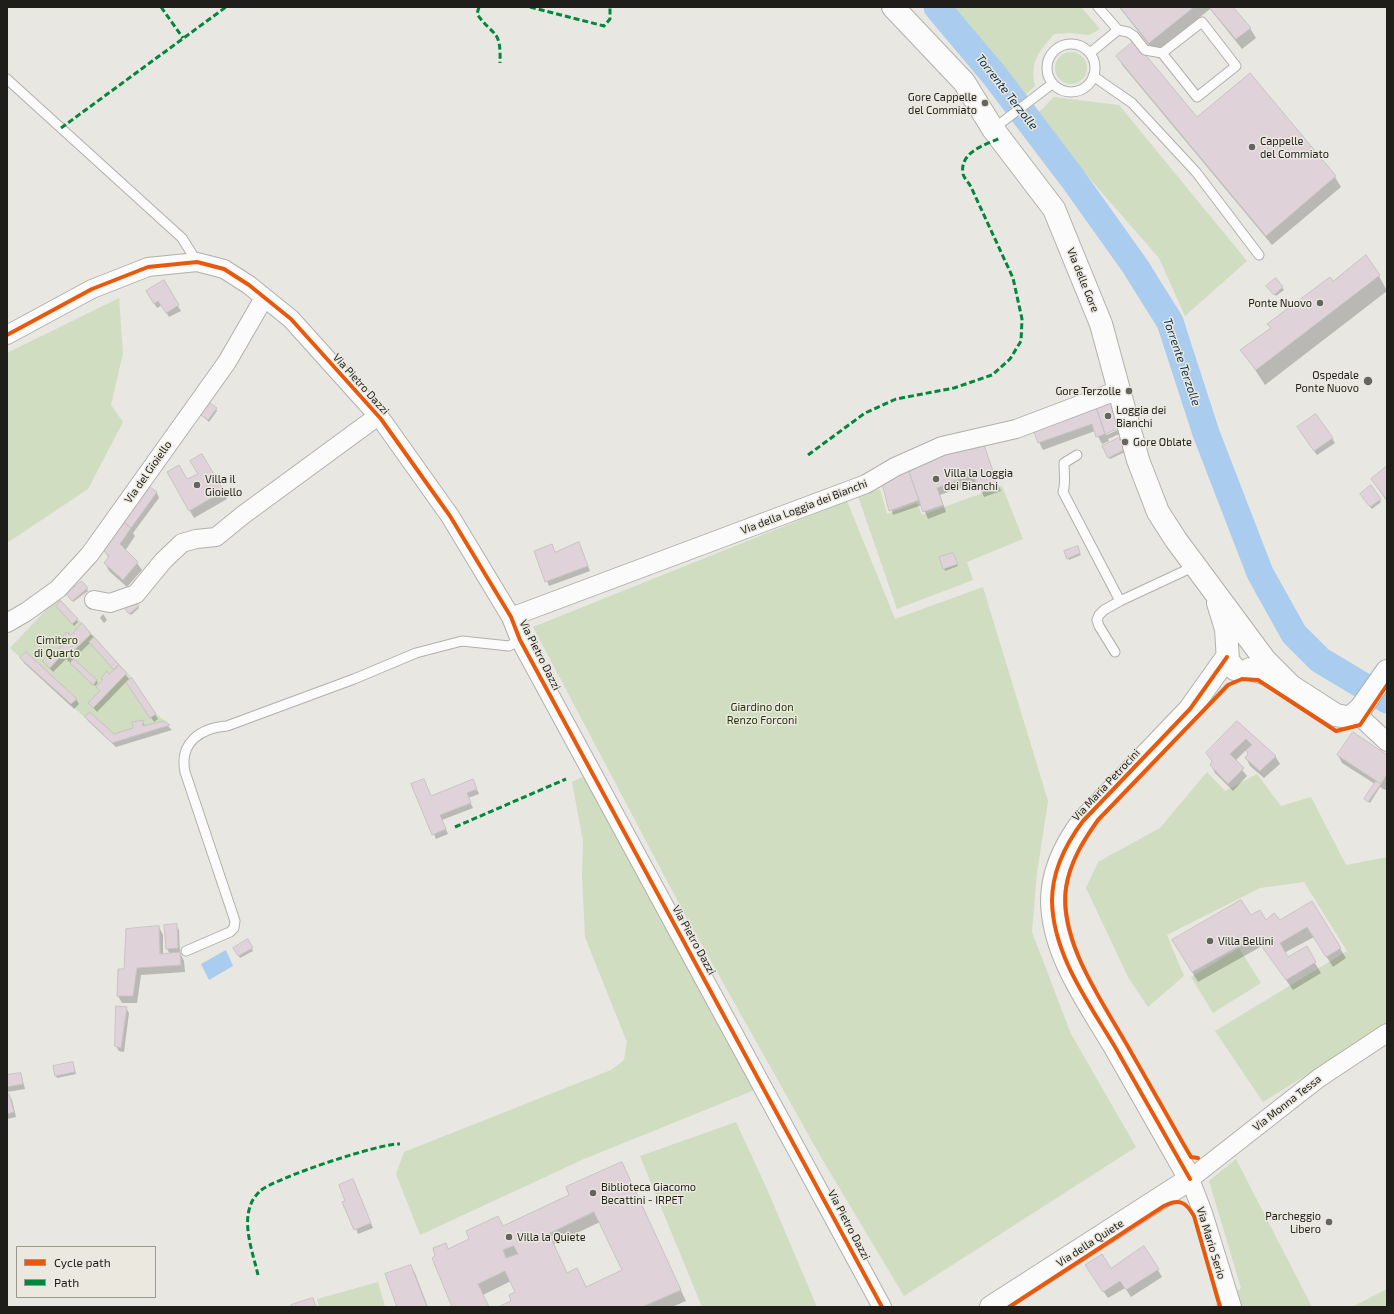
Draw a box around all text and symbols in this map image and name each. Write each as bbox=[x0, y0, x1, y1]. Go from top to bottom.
water label: Torrente Terzolle bbox=[973, 51, 1041, 133]
place label: Gore Cappelle del Commiato bbox=[908, 90, 977, 116]
marker: Gore Cappelle del Commiato bbox=[980, 98, 990, 108]
place label: Cappelle del Commiato bbox=[1260, 134, 1329, 160]
marker: Cappelle del Commiato bbox=[1247, 142, 1257, 152]
street label: Via delle Gore bbox=[1064, 246, 1102, 314]
place label: Ponte Nuovo bbox=[1248, 296, 1312, 310]
marker: Ponte Nuovo bbox=[1315, 298, 1325, 308]
water label: Torrente Terzolle bbox=[1160, 316, 1204, 408]
street label: Via Pietro Dazzi bbox=[330, 351, 392, 417]
place label: Ospedale Ponte Nuovo bbox=[1295, 368, 1359, 394]
marker: Ospedale Ponte Nuovo bbox=[1362, 375, 1374, 387]
place label: Gore Terzolle bbox=[1055, 384, 1121, 398]
marker: Gore Terzolle bbox=[1124, 386, 1134, 396]
place label: Loggia dei Bianchi bbox=[1116, 403, 1166, 429]
marker: Loggia dei Bianchi bbox=[1103, 411, 1113, 421]
place label: Gore Oblate bbox=[1133, 435, 1192, 449]
marker: Gore Oblate bbox=[1120, 437, 1130, 447]
street label: Via del Gioiello bbox=[122, 438, 174, 506]
place label: Villa la Loggia dei Bianchi bbox=[944, 466, 1013, 492]
place label: Villa il Gioiello bbox=[205, 472, 242, 498]
marker: Villa la Loggia dei Bianchi bbox=[931, 474, 941, 484]
street label: Via della Loggia dei Bianchi bbox=[739, 477, 869, 537]
marker: Villa il Gioiello bbox=[192, 480, 202, 490]
street label: Via Pietro Dazzi bbox=[517, 617, 563, 693]
park label: Cimitero di Quarto bbox=[34, 633, 80, 659]
park label: Giardino don Renzo Forconi bbox=[727, 700, 797, 726]
street label: Via Maria Petrocini bbox=[1069, 746, 1143, 824]
street label: Via Pietro Dazzi bbox=[669, 903, 719, 977]
place label: Villa Bellini bbox=[1218, 934, 1274, 948]
marker: Villa Bellini bbox=[1205, 936, 1215, 946]
street label: Via Monna Tessa bbox=[1250, 1072, 1324, 1134]
place label: Biblioteca Giacomo Becattini - IRPET bbox=[601, 1180, 696, 1206]
marker: Biblioteca Giacomo Becattini - IRPET bbox=[588, 1188, 598, 1198]
street label: Via Pietro Dazzi bbox=[825, 1188, 873, 1262]
street label: Via Mario Serio bbox=[1194, 1205, 1228, 1281]
place label: Parcheggio Libero bbox=[1265, 1209, 1321, 1235]
street label: Via della Quiete bbox=[1054, 1216, 1126, 1270]
marker: Parcheggio Libero bbox=[1324, 1217, 1334, 1227]
place label: Villa la Quiete bbox=[517, 1230, 586, 1244]
marker: Villa la Quiete bbox=[504, 1232, 514, 1242]
legend bbox=[16, 1246, 156, 1298]
text: Cycle path bbox=[54, 1255, 111, 1269]
text: Path bbox=[54, 1275, 79, 1289]

